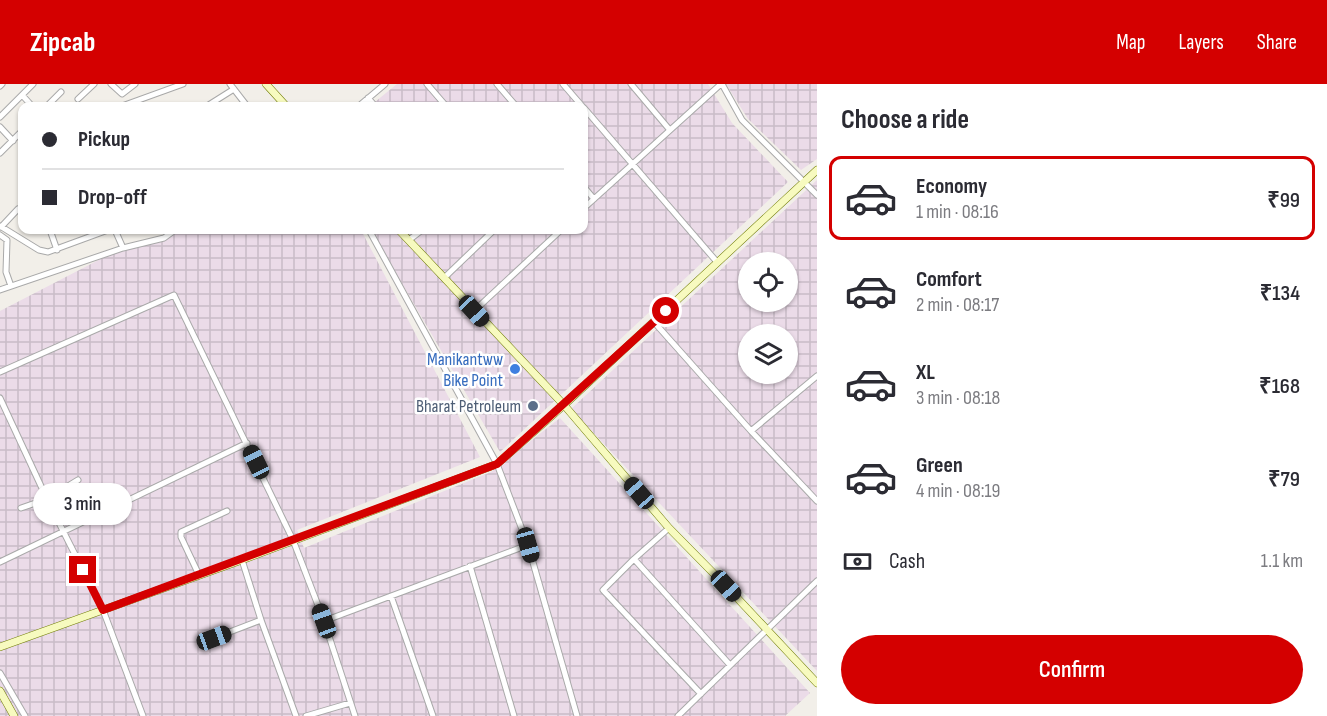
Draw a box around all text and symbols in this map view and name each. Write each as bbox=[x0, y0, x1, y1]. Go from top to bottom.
text: Zipcab bbox=[30, 26, 95, 59]
text: Map bbox=[1116, 30, 1145, 55]
text: Layers bbox=[1178, 30, 1224, 55]
text: Share bbox=[1257, 30, 1297, 55]
text: Choose a ride bbox=[841, 104, 969, 136]
text: Pickup bbox=[78, 126, 130, 153]
icon: car bbox=[844, 171, 898, 225]
text: Economy bbox=[916, 173, 987, 200]
text: Drop-off bbox=[78, 184, 147, 211]
text: ₹99 bbox=[1267, 187, 1300, 214]
text: 1 min · 08:16 bbox=[916, 200, 999, 224]
map controls bbox=[738, 252, 798, 384]
button: locate bbox=[738, 252, 798, 312]
icon: car bbox=[844, 264, 898, 318]
text: Comfort bbox=[916, 266, 982, 293]
text: ₹134 bbox=[1260, 280, 1300, 307]
car bbox=[455, 292, 493, 330]
text: 2 min · 08:17 bbox=[916, 293, 999, 317]
route start bbox=[652, 297, 679, 324]
button: layers bbox=[738, 324, 798, 384]
place label: Manikantww Bike Point bbox=[427, 349, 504, 391]
icon: car bbox=[844, 357, 898, 411]
text: XL bbox=[916, 359, 935, 386]
marker: Manikantww Bike Point bbox=[508, 362, 522, 376]
text: ₹168 bbox=[1259, 373, 1300, 400]
text: 3 min · 08:18 bbox=[916, 386, 1000, 410]
place label: Bharat Petroleum bbox=[416, 396, 521, 417]
marker: Bharat Petroleum bbox=[526, 399, 540, 413]
car bbox=[240, 442, 272, 482]
icon: car bbox=[844, 450, 898, 504]
text: Green bbox=[916, 452, 963, 479]
text: ₹79 bbox=[1268, 466, 1300, 493]
car bbox=[620, 474, 658, 512]
text: 4 min · 08:19 bbox=[916, 479, 1000, 503]
callout: 3 min bbox=[34, 483, 132, 525]
text: 3 min bbox=[64, 492, 101, 516]
car bbox=[514, 525, 542, 565]
icon: cash bbox=[841, 545, 874, 578]
text: Cash bbox=[889, 548, 925, 575]
text: 1.1 km bbox=[1261, 549, 1303, 573]
route end bbox=[69, 556, 96, 583]
car bbox=[707, 567, 745, 605]
car bbox=[309, 601, 339, 641]
car bbox=[194, 623, 234, 653]
button: Confirm bbox=[841, 635, 1303, 704]

